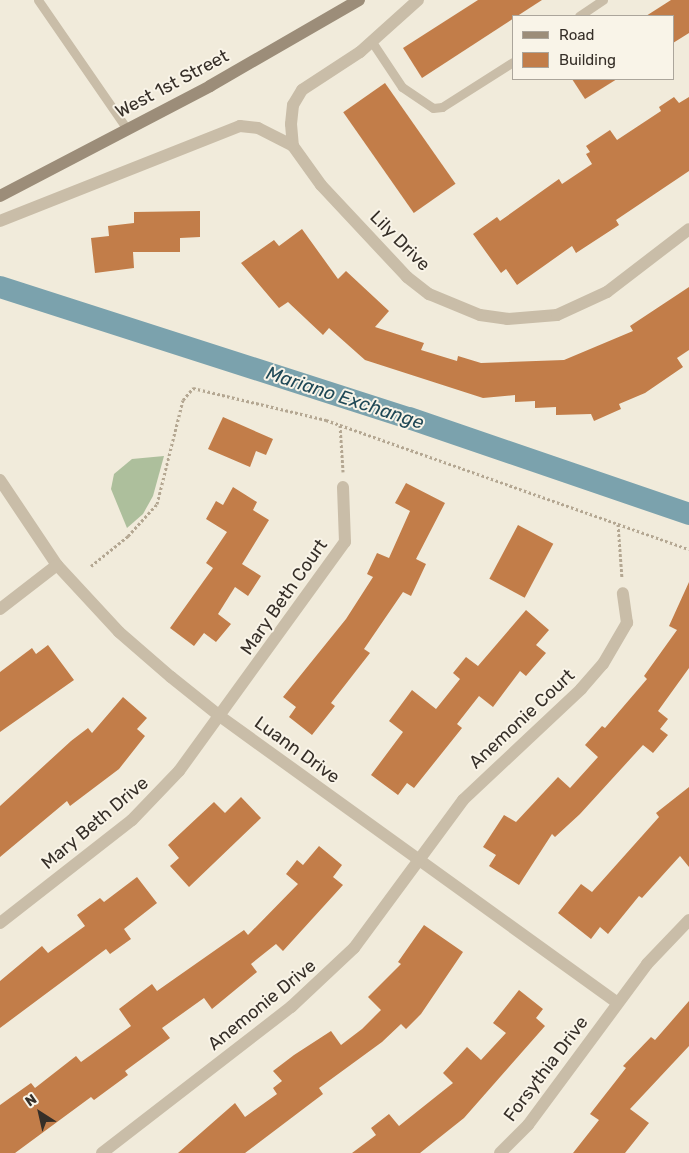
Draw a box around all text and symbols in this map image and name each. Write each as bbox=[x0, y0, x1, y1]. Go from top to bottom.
legend bbox=[512, 15, 674, 80]
text: Road bbox=[559, 26, 595, 44]
street label: West 1st Street bbox=[112, 45, 232, 123]
text: Building bbox=[559, 51, 616, 69]
street label: Lily Drive bbox=[365, 206, 435, 276]
water label: Mariano Exchange bbox=[263, 362, 427, 434]
street label: Mary Beth Court bbox=[236, 535, 332, 659]
street label: Anemonie Court bbox=[465, 665, 579, 773]
street label: Luann Drive bbox=[250, 712, 344, 788]
street label: Mary Beth Drive bbox=[37, 772, 153, 874]
street label: Anemonie Drive bbox=[204, 955, 320, 1055]
street label: Forsythia Drive bbox=[499, 1012, 593, 1126]
north arrow bbox=[15, 1088, 65, 1138]
text: N bbox=[22, 1090, 40, 1110]

